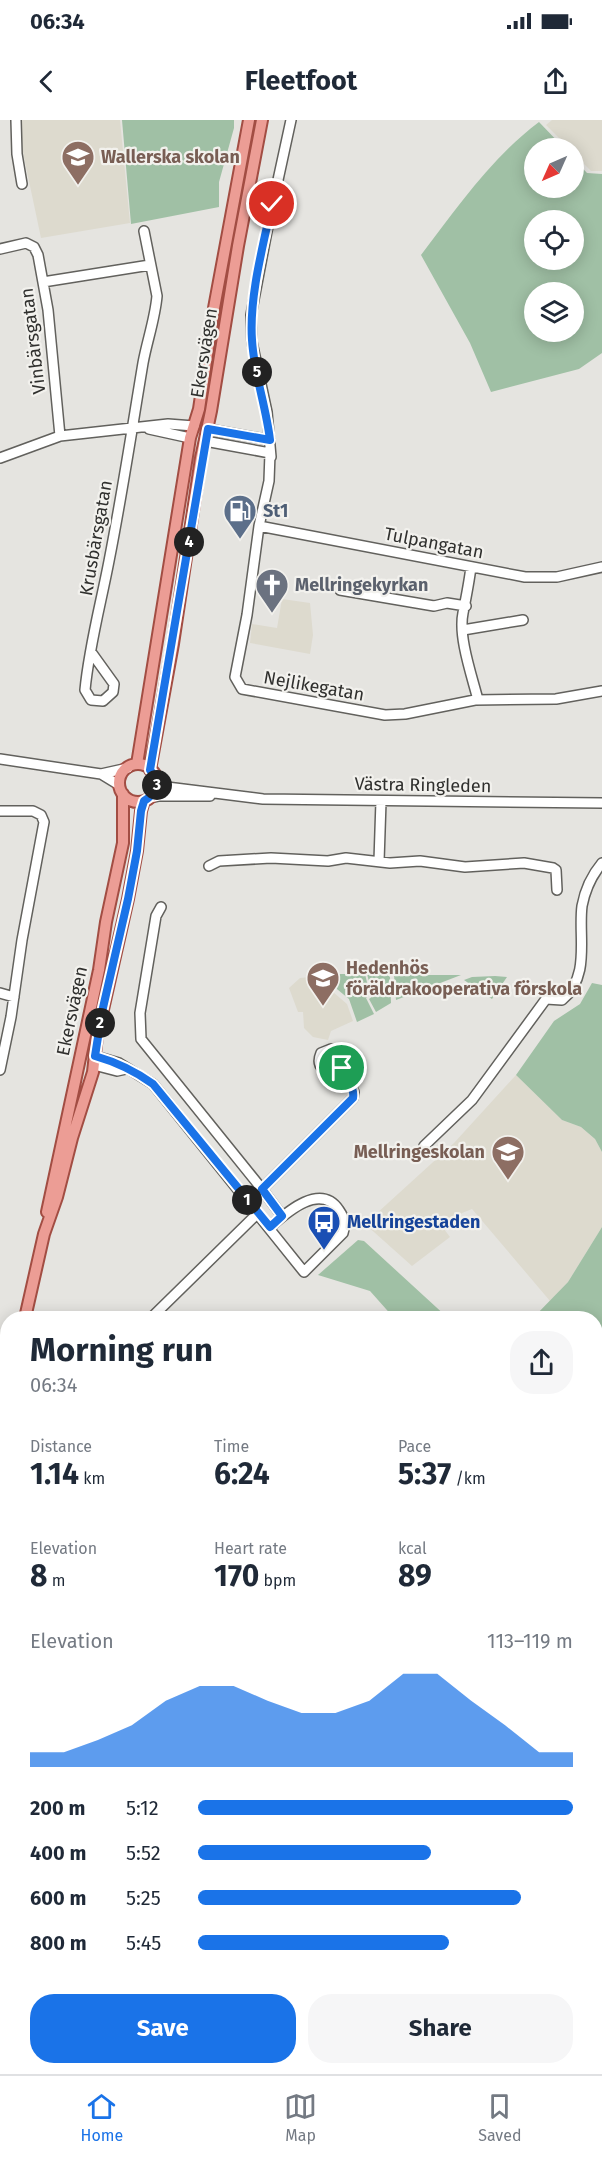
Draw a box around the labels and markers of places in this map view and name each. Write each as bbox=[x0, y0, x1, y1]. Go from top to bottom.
school or university icon: Wallerska skolan bbox=[60, 139, 96, 186]
place label: Wallerska skolan bbox=[101, 146, 240, 168]
pin bbox=[246, 178, 297, 229]
pin: 5 bbox=[242, 357, 272, 387]
fuel station icon: St1 bbox=[222, 493, 258, 540]
place label: St1 bbox=[263, 500, 288, 522]
pin: 4 bbox=[174, 527, 204, 557]
church icon: Mellringekyrkan bbox=[254, 567, 290, 614]
place label: Mellringekyrkan bbox=[295, 574, 428, 596]
pin: 3 bbox=[142, 770, 172, 800]
place label: Hedenhös föräldrakooperativa förskola bbox=[346, 957, 582, 1000]
school or university icon: Hedenhös föräldrakooperativa förskola bbox=[305, 960, 341, 1007]
pin: 2 bbox=[85, 1008, 115, 1038]
pin bbox=[316, 1042, 367, 1093]
school or university icon: Mellringeskolan bbox=[490, 1134, 526, 1181]
place label: Mellringeskolan bbox=[354, 1141, 485, 1163]
pin: 1 bbox=[232, 1185, 262, 1215]
bus stop icon: Mellringestaden bbox=[306, 1204, 342, 1251]
place label: Mellringestaden bbox=[347, 1211, 480, 1233]

